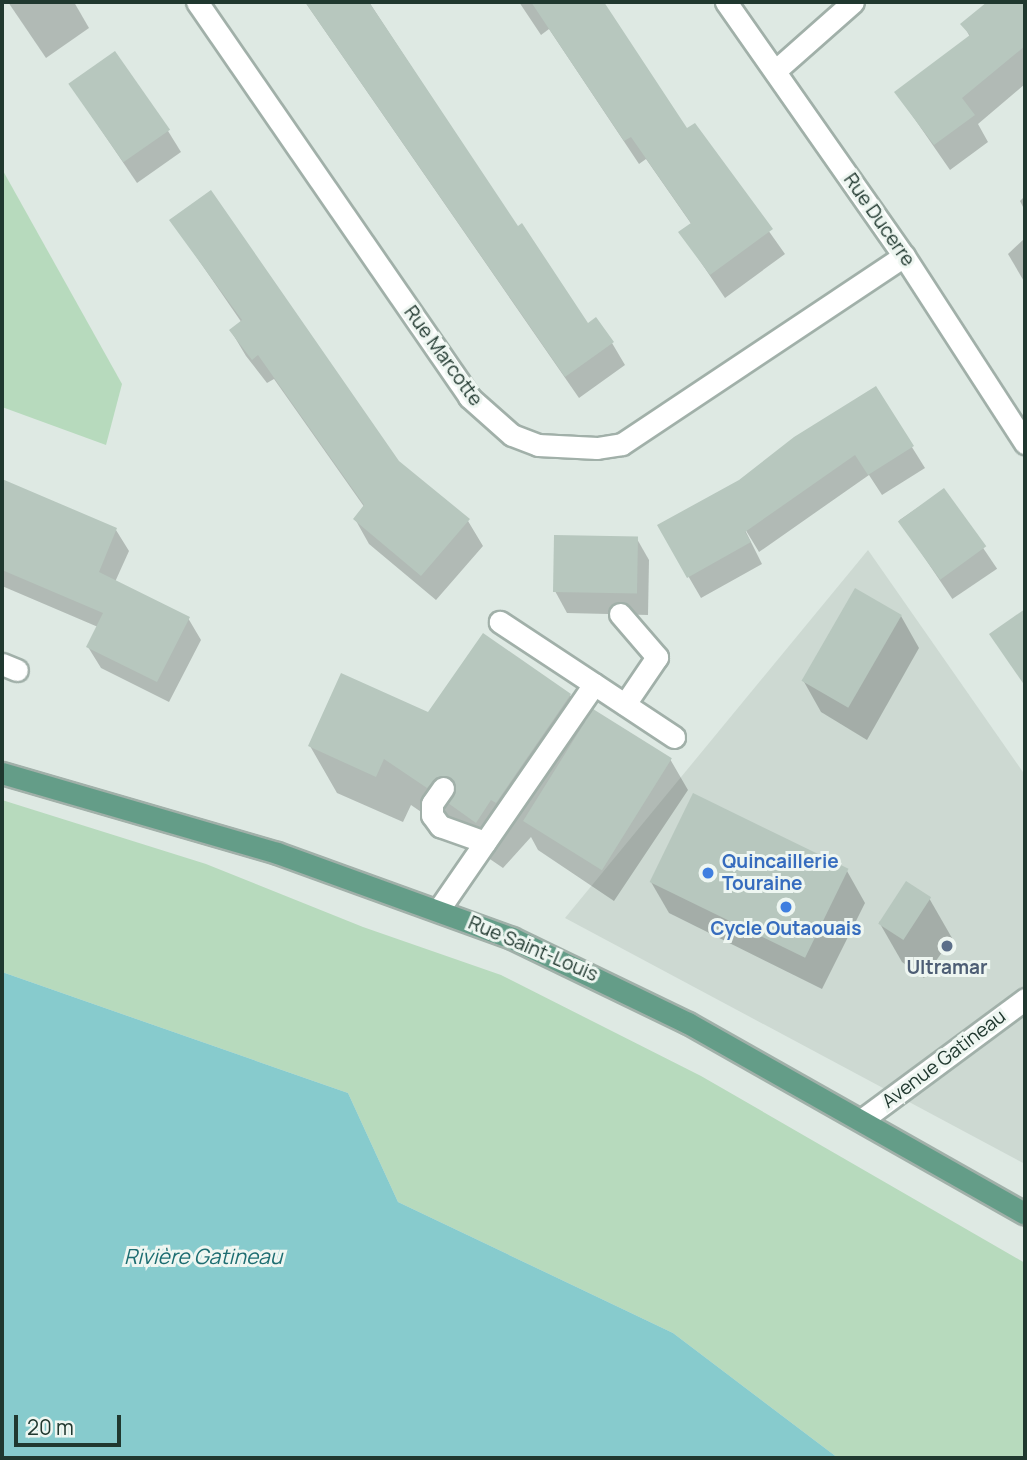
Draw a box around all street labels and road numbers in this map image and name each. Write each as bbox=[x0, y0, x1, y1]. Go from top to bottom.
street label: Rue Ducerre bbox=[839, 169, 919, 271]
street label: Rue Marcotte bbox=[399, 302, 487, 410]
street label: Rue Saint-Louis bbox=[465, 911, 601, 987]
street label: Avenue Gatineau bbox=[878, 1005, 1010, 1113]

